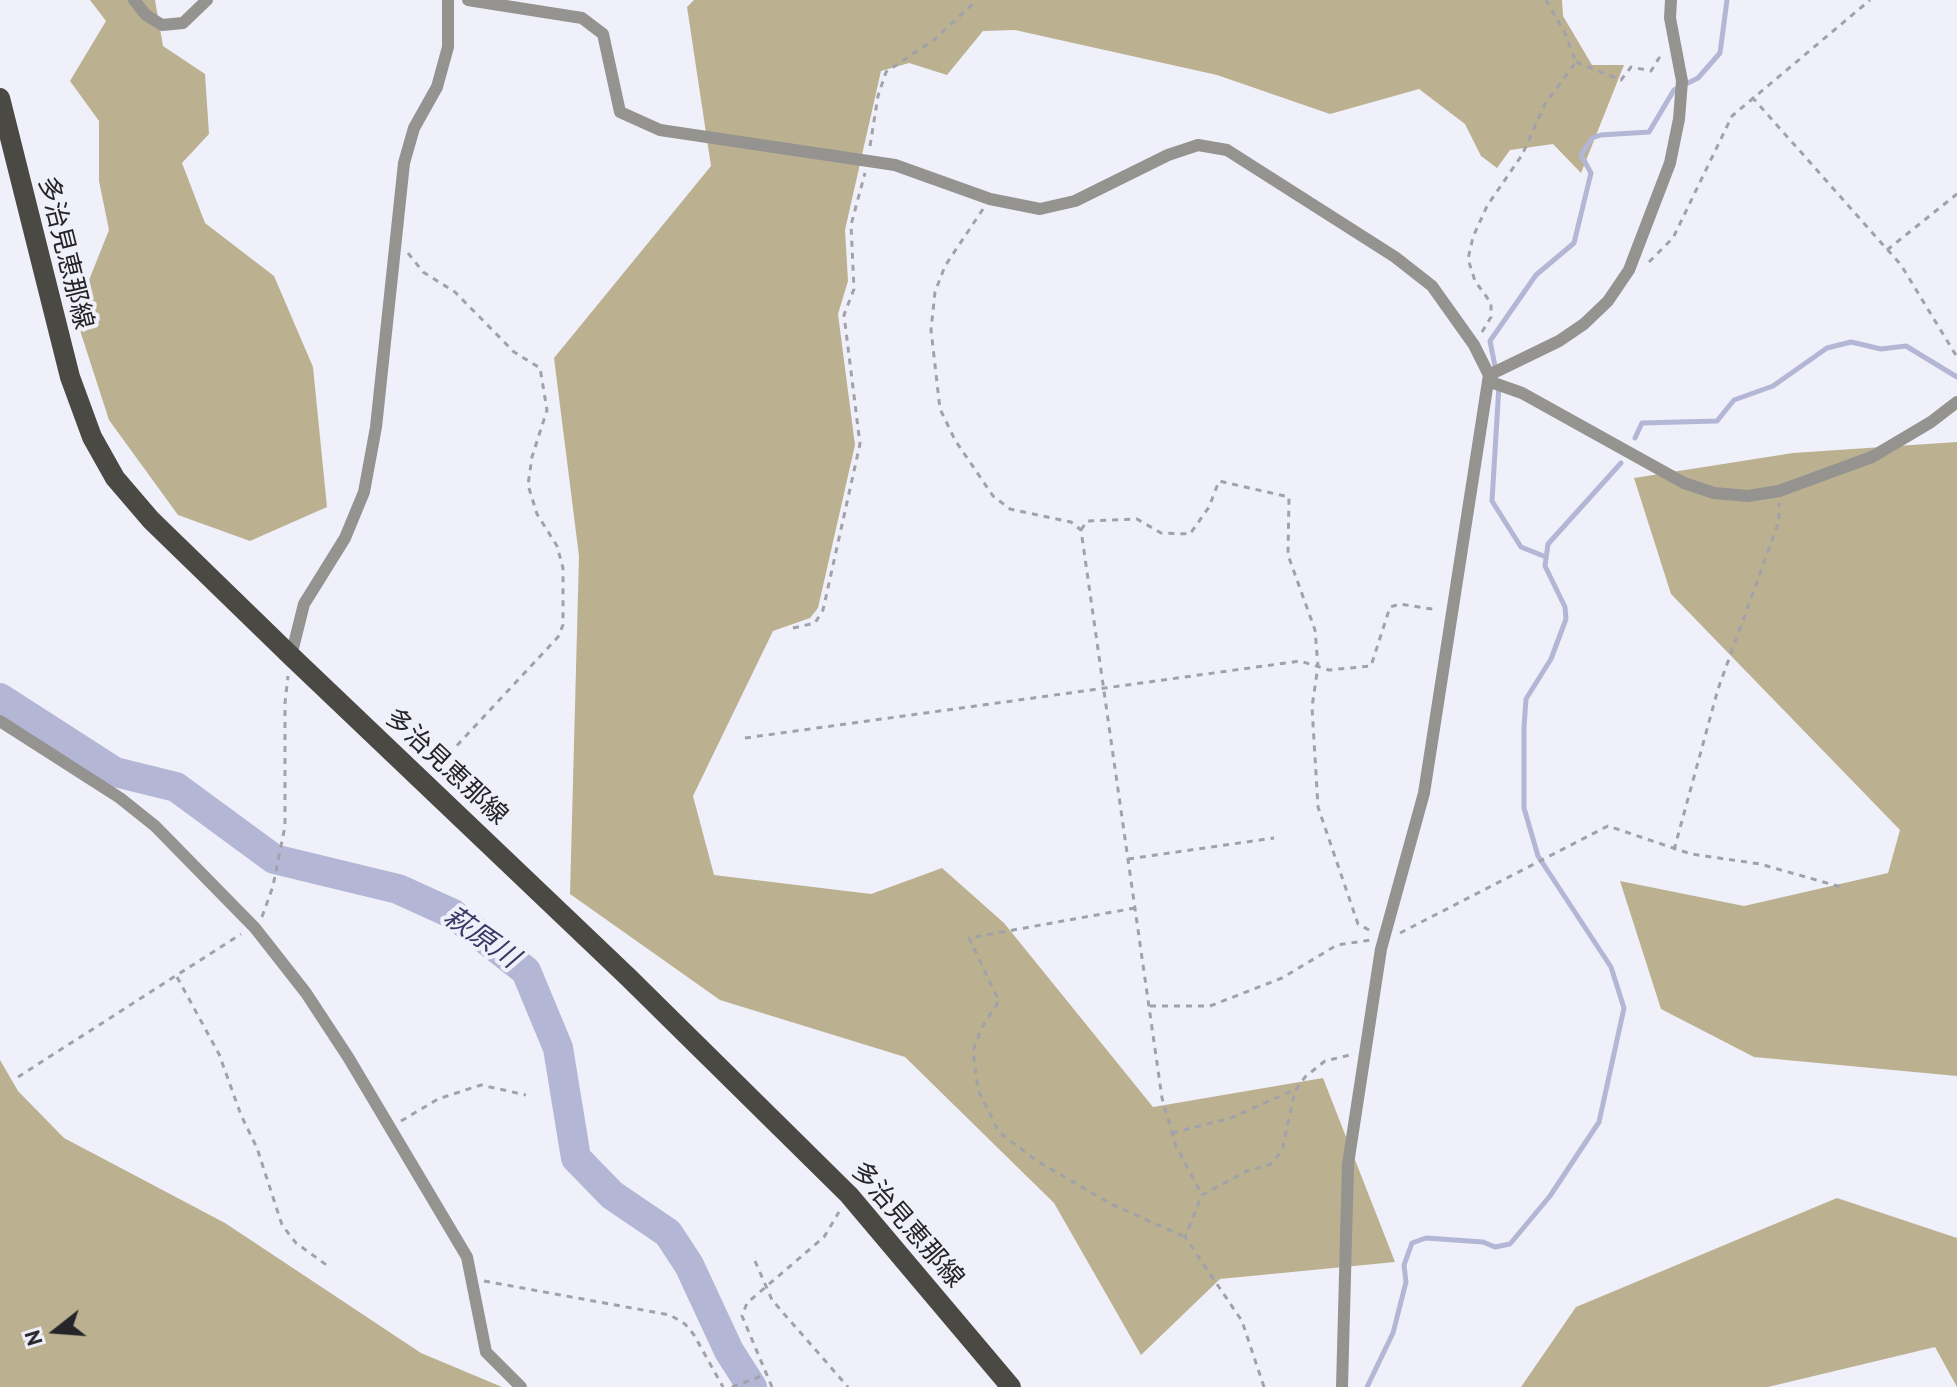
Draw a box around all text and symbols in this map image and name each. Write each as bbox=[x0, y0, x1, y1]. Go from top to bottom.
street label: 多治見恵那線 bbox=[31, 174, 99, 332]
street label: 多治見恵那線 bbox=[378, 702, 514, 832]
water label: 萩原川 bbox=[437, 900, 525, 976]
street label: 多治見恵那線 bbox=[844, 1156, 970, 1294]
north arrow bbox=[16, 1291, 96, 1371]
text: N bbox=[18, 1327, 49, 1349]

